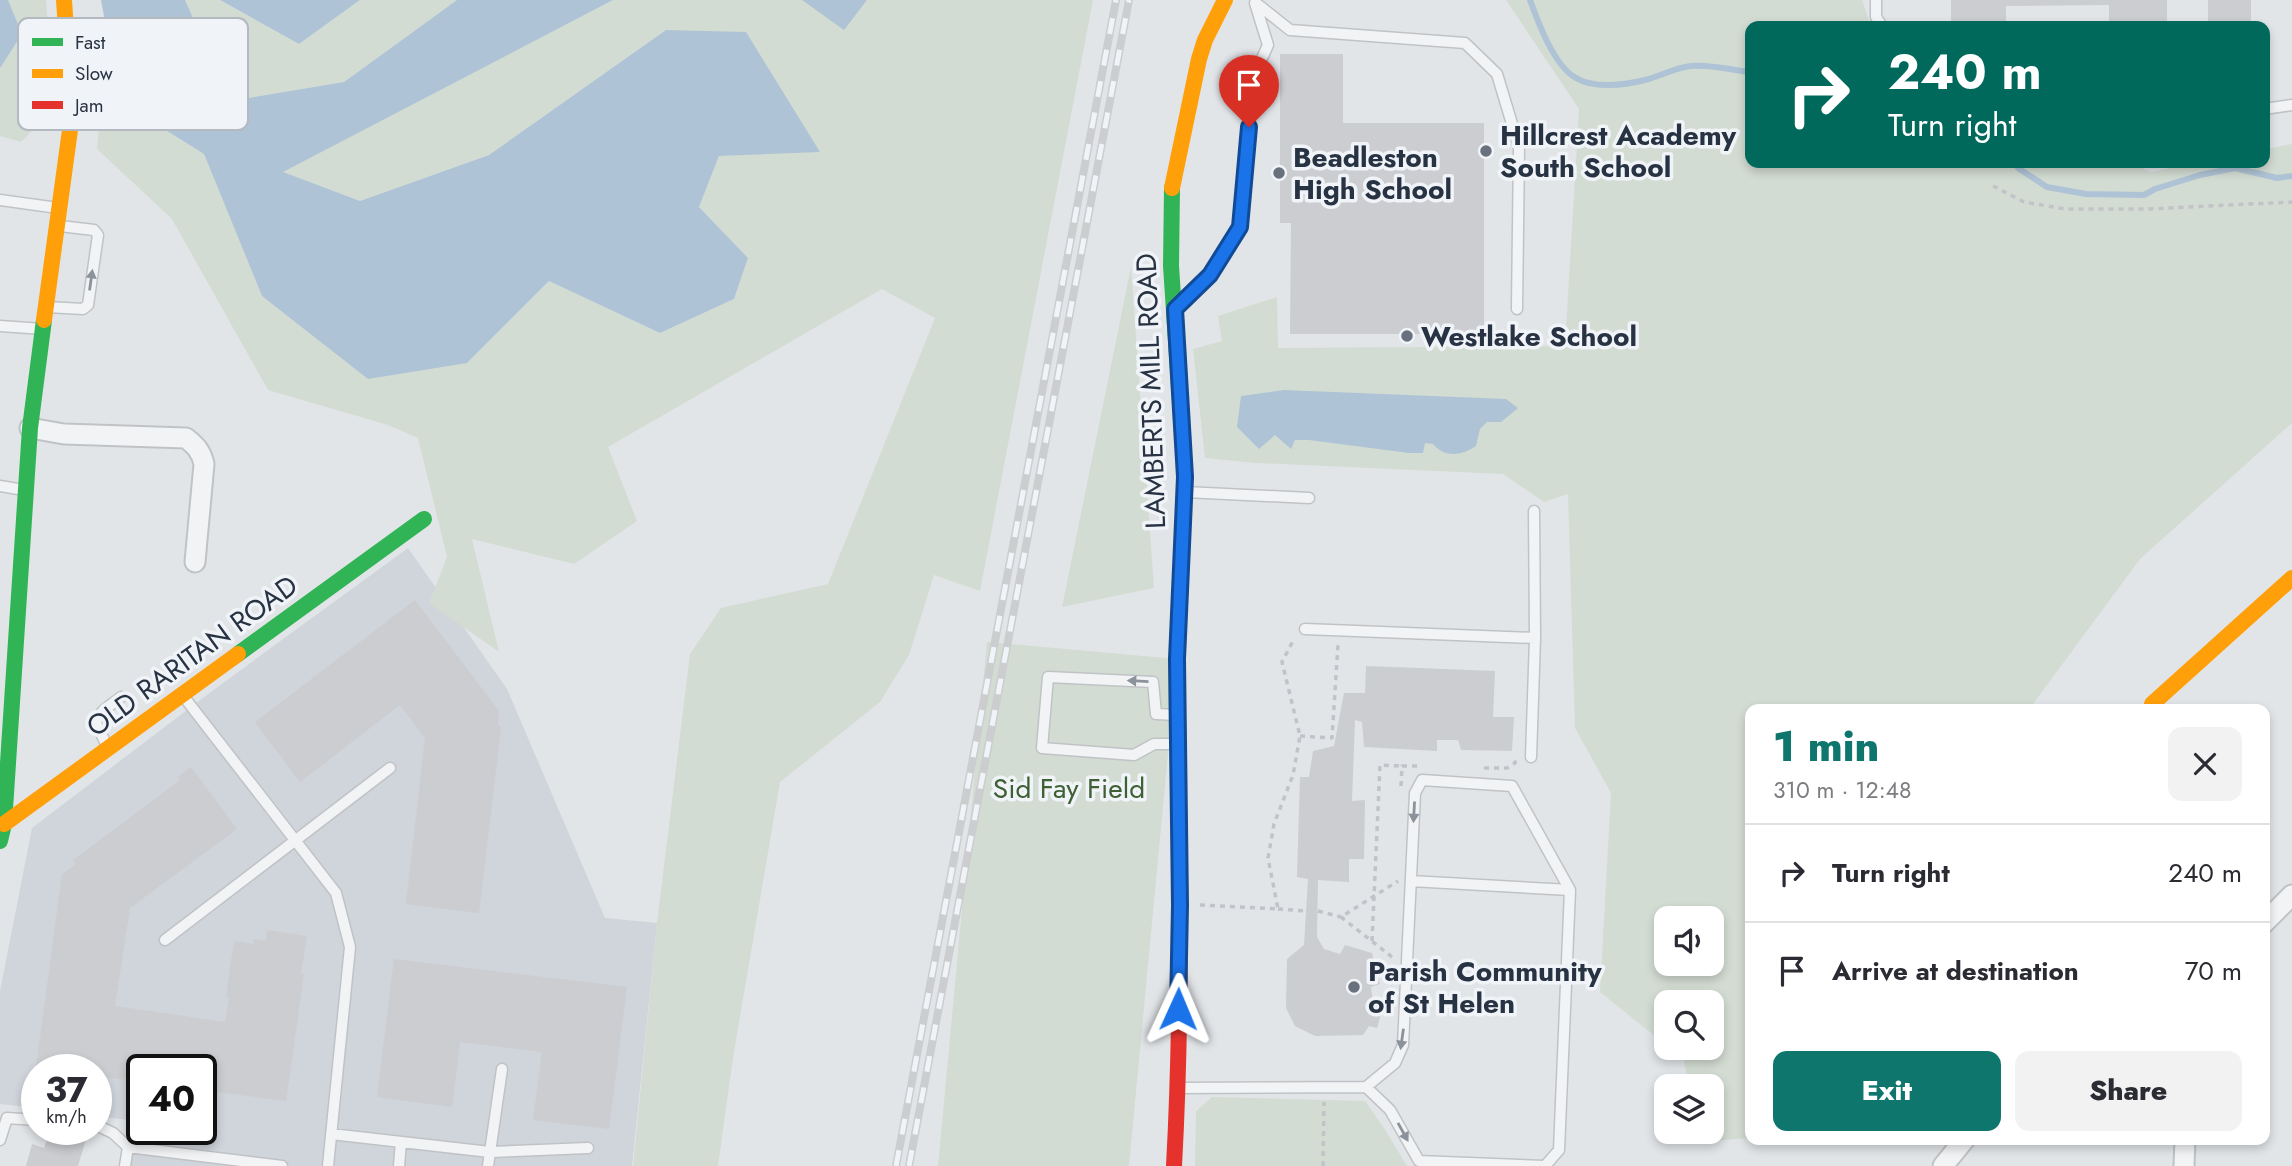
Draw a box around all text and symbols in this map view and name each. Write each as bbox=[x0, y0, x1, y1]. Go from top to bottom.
legend bbox=[18, 18, 248, 130]
text: Fast bbox=[75, 29, 106, 56]
text: 240 m bbox=[1888, 37, 2042, 107]
icon: right bbox=[1773, 49, 1864, 140]
pin bbox=[1219, 55, 1279, 127]
text: Slow bbox=[75, 60, 113, 87]
icon: arrive bbox=[1230, 66, 1268, 104]
text: Jam bbox=[72, 92, 104, 119]
text: Turn right bbox=[1888, 102, 2017, 148]
place label: Hillcrest Academy South School bbox=[1500, 115, 1737, 188]
place label: Beadleston High School bbox=[1293, 137, 1452, 210]
marker: Hillcrest Academy South School bbox=[1478, 143, 1494, 159]
marker: Beadleston High School bbox=[1271, 165, 1287, 181]
street label: LAMBERTS MILL ROAD bbox=[1126, 253, 1176, 529]
one-way arrow bbox=[86, 268, 97, 290]
place label: Westlake School bbox=[1421, 316, 1637, 357]
marker: Westlake School bbox=[1399, 328, 1415, 344]
street label: OLD RARITAN ROAD bbox=[78, 565, 306, 747]
one-way arrow bbox=[1127, 676, 1149, 687]
text: 1 min bbox=[1773, 716, 1879, 777]
button: close bbox=[2168, 727, 2242, 801]
park label: Sid Fay Field bbox=[993, 768, 1145, 809]
text: 310 m · 12:48 bbox=[1773, 773, 1912, 807]
one-way arrow bbox=[1409, 801, 1420, 823]
icon: right bbox=[1773, 854, 1811, 892]
text: Turn right bbox=[1832, 854, 1950, 892]
text: 240 m bbox=[2168, 854, 2242, 892]
map controls bbox=[1654, 906, 1724, 1144]
button: sound bbox=[1654, 906, 1724, 976]
place label: Parish Community of St Helen bbox=[1368, 951, 1602, 1024]
icon: arrive bbox=[1773, 952, 1811, 990]
text: Arrive at destination bbox=[1832, 952, 2079, 990]
text: 70 m bbox=[2185, 952, 2242, 990]
position arrow bbox=[1141, 972, 1215, 1046]
marker: Parish Community of St Helen bbox=[1346, 979, 1362, 995]
button: search bbox=[1654, 990, 1724, 1060]
one-way arrow bbox=[1396, 1028, 1407, 1050]
button: Exit bbox=[1773, 1051, 2001, 1131]
button: Share bbox=[2015, 1051, 2242, 1131]
speed limit sign: 40 bbox=[126, 1054, 217, 1145]
text: 37 bbox=[45, 1065, 88, 1115]
button: layers bbox=[1654, 1074, 1724, 1144]
text: km/h bbox=[46, 1104, 87, 1130]
one-way arrow bbox=[1397, 1122, 1409, 1141]

